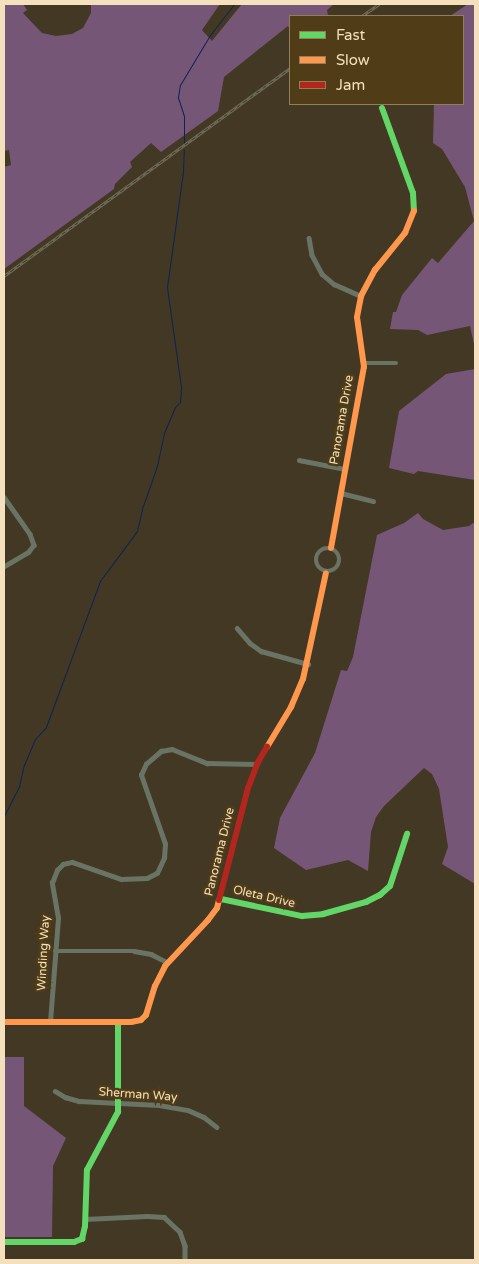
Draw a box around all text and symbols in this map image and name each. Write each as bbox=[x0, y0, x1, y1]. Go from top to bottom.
legend bbox=[289, 15, 464, 105]
text: Fast bbox=[336, 26, 365, 44]
text: Slow bbox=[336, 51, 370, 69]
text: Jam bbox=[336, 76, 365, 94]
street label: Panorama Drive bbox=[327, 374, 357, 466]
street label: Panorama Drive bbox=[202, 806, 238, 898]
street label: Oleta Drive bbox=[231, 883, 297, 911]
street label: Winding Way bbox=[35, 915, 53, 991]
street label: Sherman Way bbox=[98, 1085, 178, 1105]

